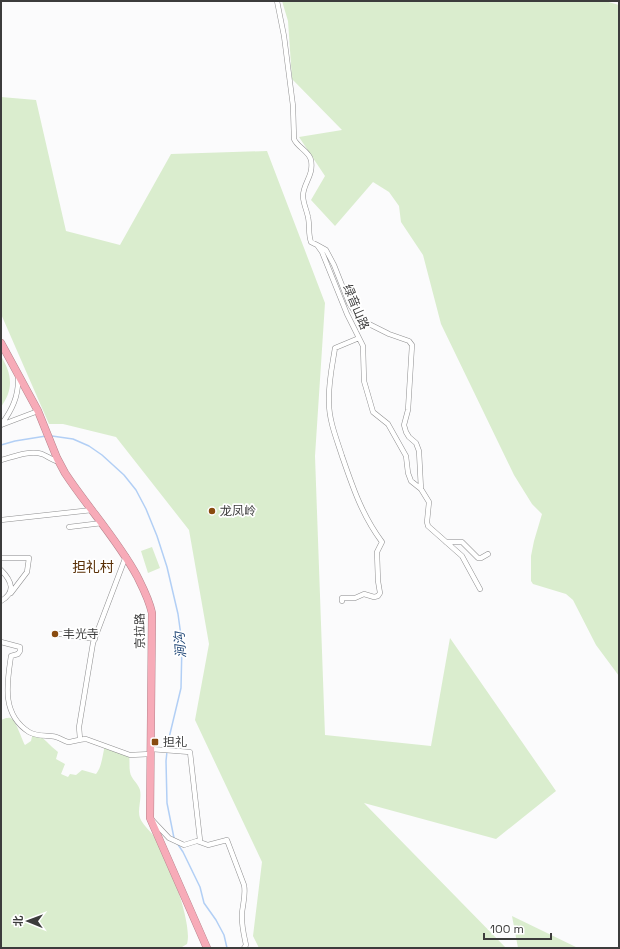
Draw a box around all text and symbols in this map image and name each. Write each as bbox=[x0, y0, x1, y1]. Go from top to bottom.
street label: 绿音山路 bbox=[339, 282, 373, 332]
place label: 龙凤岭 bbox=[220, 503, 256, 519]
marker: 龙凤岭 bbox=[207, 506, 217, 516]
district label: 担礼村 bbox=[72, 558, 114, 576]
street label: 京拉路 bbox=[132, 613, 148, 649]
place label: 丰光寺 bbox=[63, 626, 99, 642]
marker: 丰光寺 bbox=[50, 629, 60, 639]
water label: 涧沟 bbox=[170, 629, 189, 659]
place label: 担礼 bbox=[163, 734, 187, 750]
marker: 担礼 bbox=[150, 737, 160, 747]
north arrow bbox=[8, 901, 48, 941]
text: 北 bbox=[11, 915, 25, 926]
scale bar bbox=[484, 915, 551, 941]
text: 100 m bbox=[490, 921, 524, 937]

